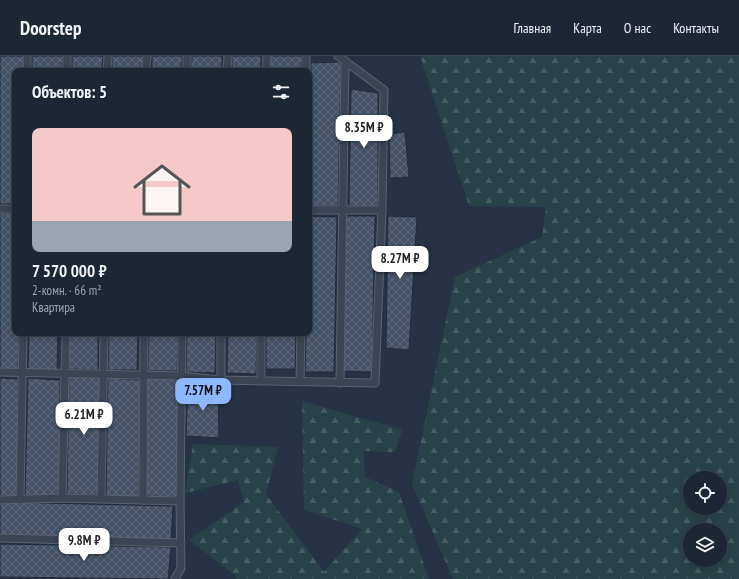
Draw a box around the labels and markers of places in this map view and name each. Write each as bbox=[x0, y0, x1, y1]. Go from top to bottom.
pin: 8.35M ₽ bbox=[327, 115, 401, 149]
pin: 8.27M ₽ bbox=[363, 246, 437, 280]
pin: 7.57M ₽ bbox=[166, 378, 240, 412]
pin: 6.21M ₽ bbox=[47, 402, 121, 436]
pin: 9.8M ₽ bbox=[51, 528, 117, 562]

